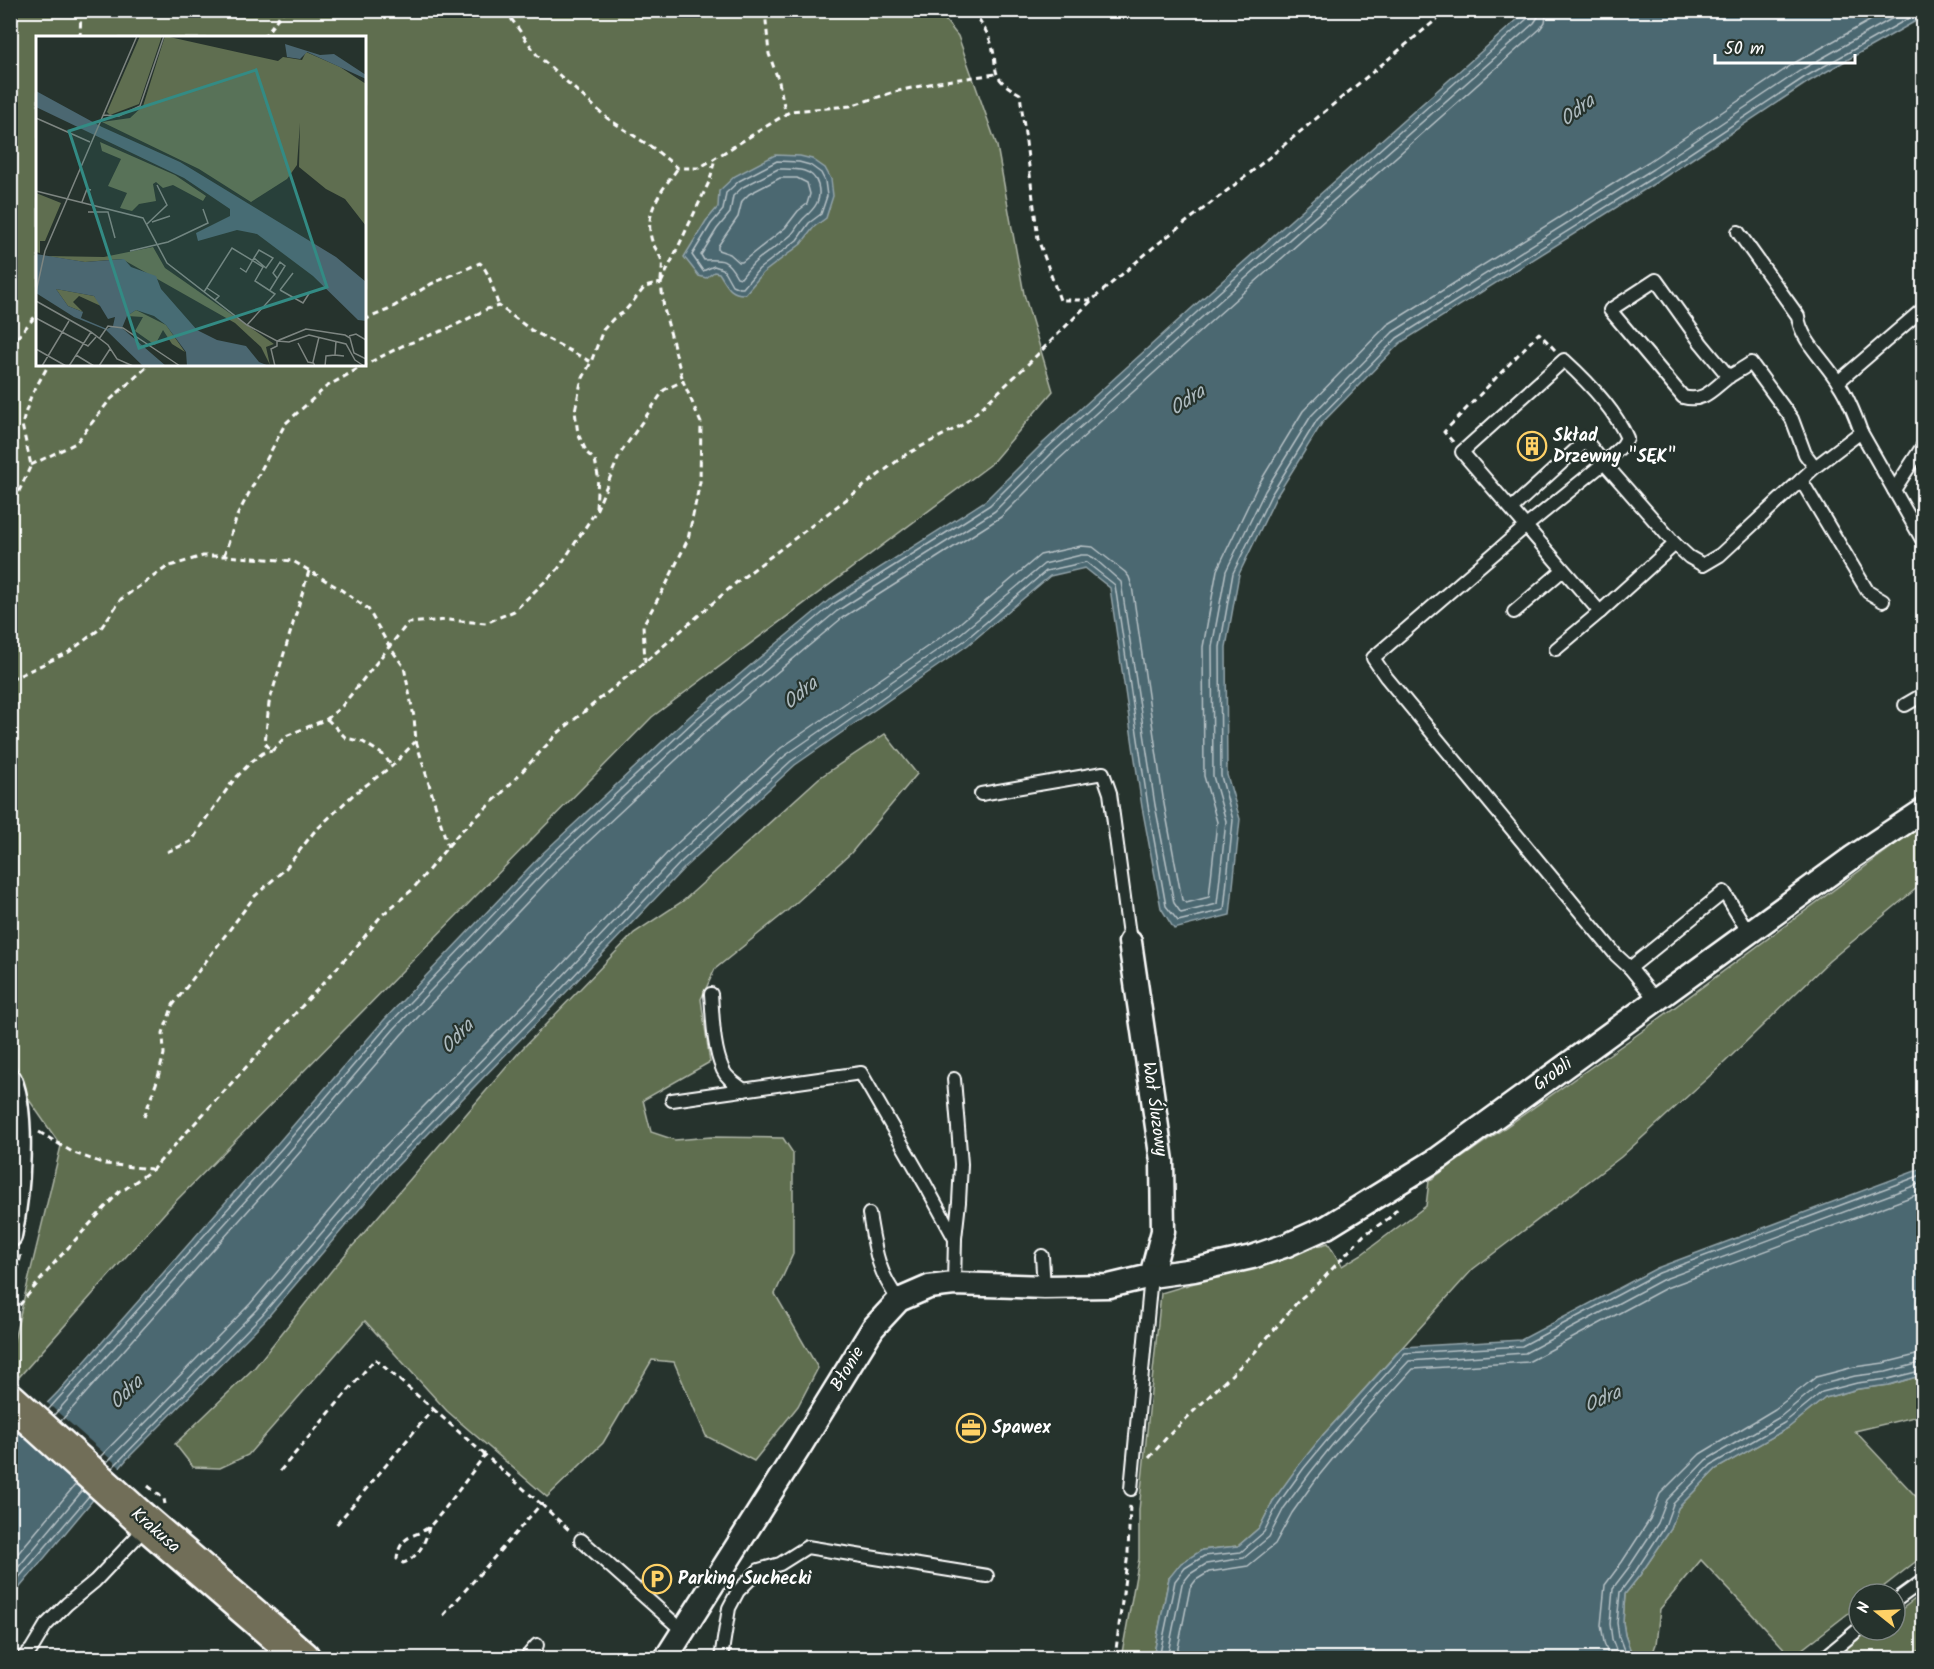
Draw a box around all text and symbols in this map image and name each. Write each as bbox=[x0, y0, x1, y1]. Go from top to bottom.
scale bar bbox=[1715, 27, 1854, 65]
text: 50 m bbox=[1724, 35, 1764, 64]
inset map bbox=[36, 36, 366, 366]
water label: Odra bbox=[1553, 86, 1604, 135]
water label: Odra bbox=[1163, 376, 1214, 425]
place label: Skład Drzewny "SĘK" bbox=[1553, 422, 1676, 472]
building icon: Skład Drzewny "SĘK" bbox=[1516, 430, 1548, 462]
water label: Odra bbox=[776, 668, 827, 719]
water label: Odra bbox=[433, 1011, 484, 1062]
street label: Grobli bbox=[1527, 1050, 1580, 1099]
street label: Wał Śluzowy bbox=[1133, 1060, 1175, 1159]
street label: Błonie bbox=[823, 1341, 873, 1397]
water label: Odra bbox=[102, 1367, 153, 1418]
water label: Odra bbox=[1579, 1377, 1629, 1423]
office icon: Spawex bbox=[955, 1412, 987, 1444]
place label: Spawex bbox=[992, 1414, 1051, 1443]
street label: Krakusa bbox=[124, 1501, 186, 1561]
parking icon: Parking Suchecki bbox=[641, 1563, 673, 1595]
place label: Parking Suchecki bbox=[678, 1565, 812, 1594]
north arrow bbox=[1847, 1582, 1907, 1642]
text: N bbox=[1851, 1599, 1878, 1616]

